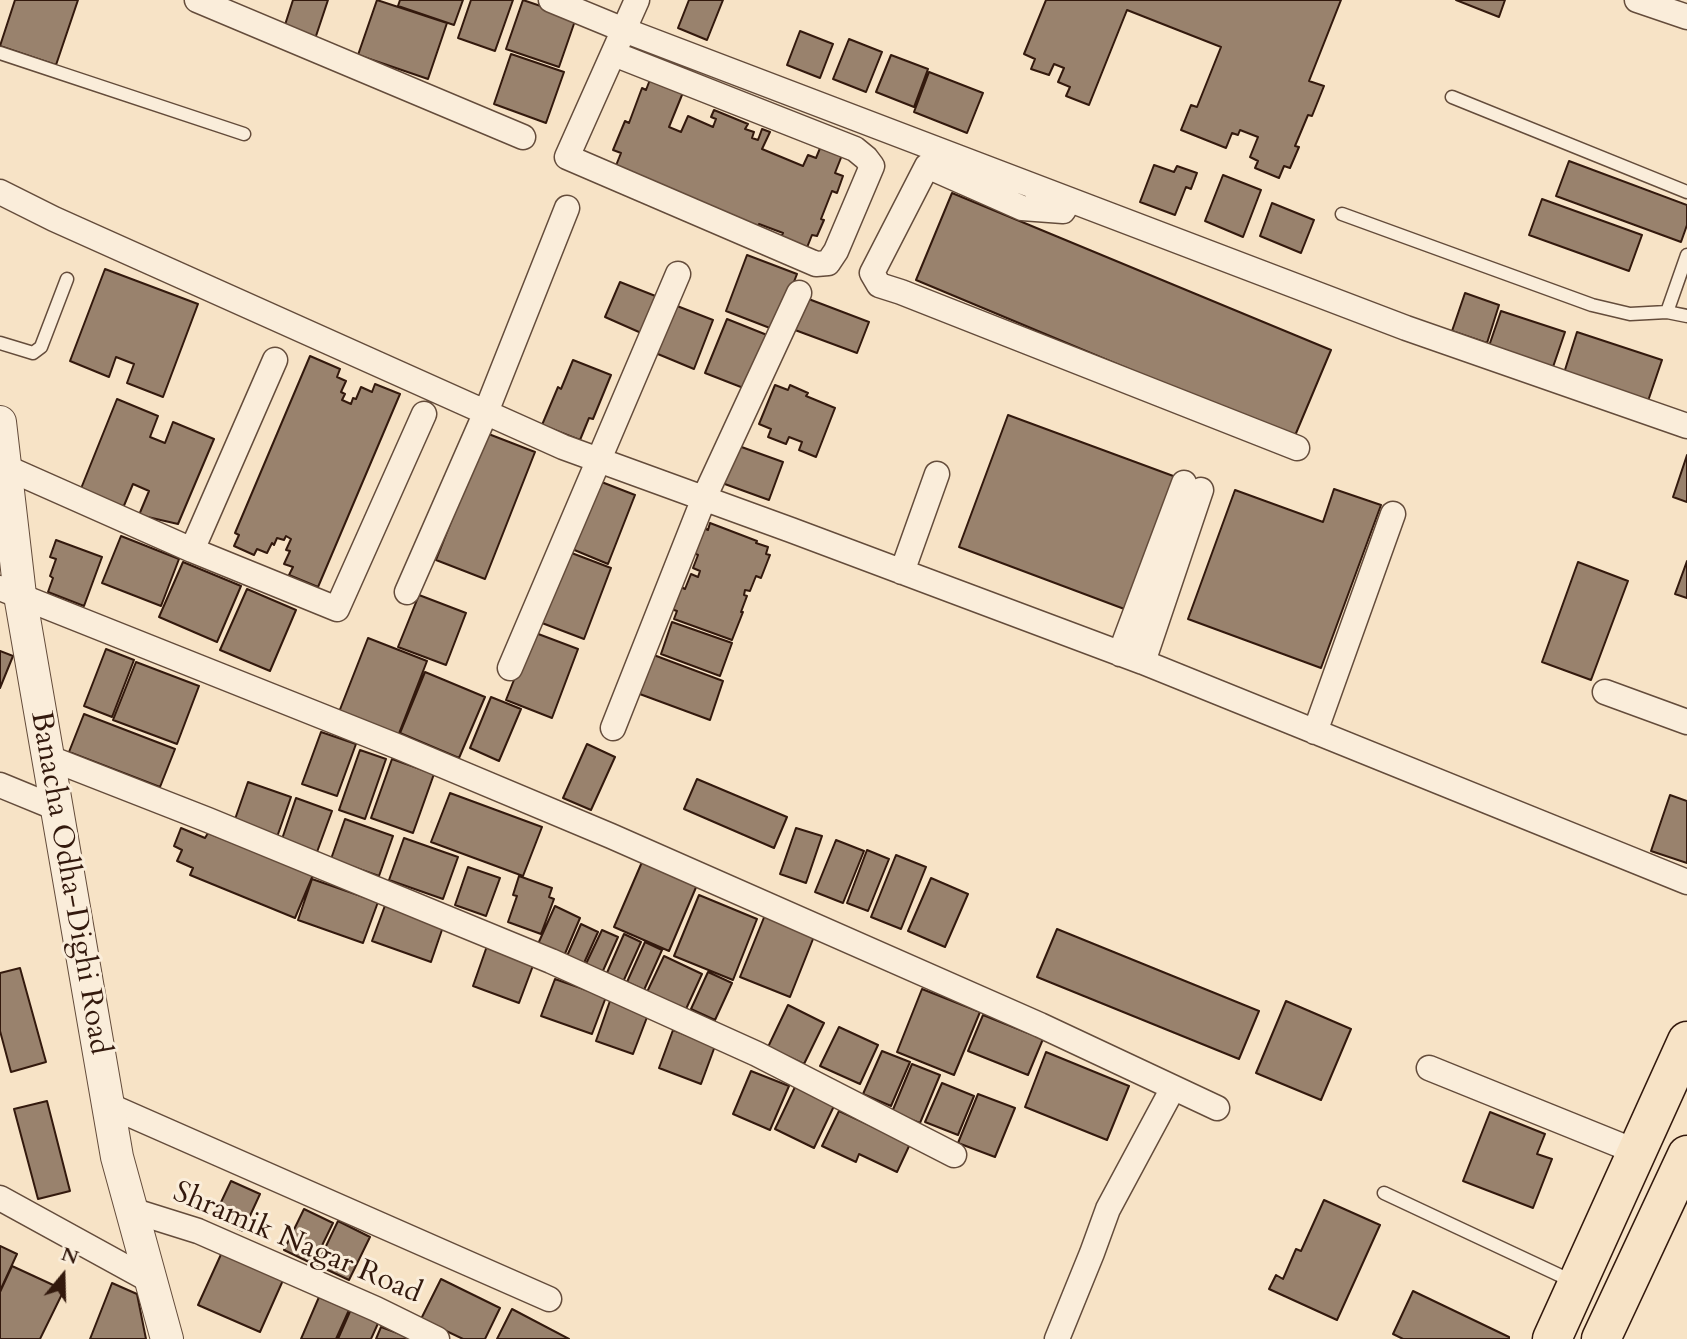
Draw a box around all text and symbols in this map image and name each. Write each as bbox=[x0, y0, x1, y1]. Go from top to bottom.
street label: Banacha Odha-Dighi Road bbox=[21, 709, 117, 1057]
street label: Shramik Nagar Road bbox=[167, 1175, 427, 1313]
north arrow bbox=[28, 1241, 98, 1311]
text: N bbox=[58, 1241, 82, 1271]

